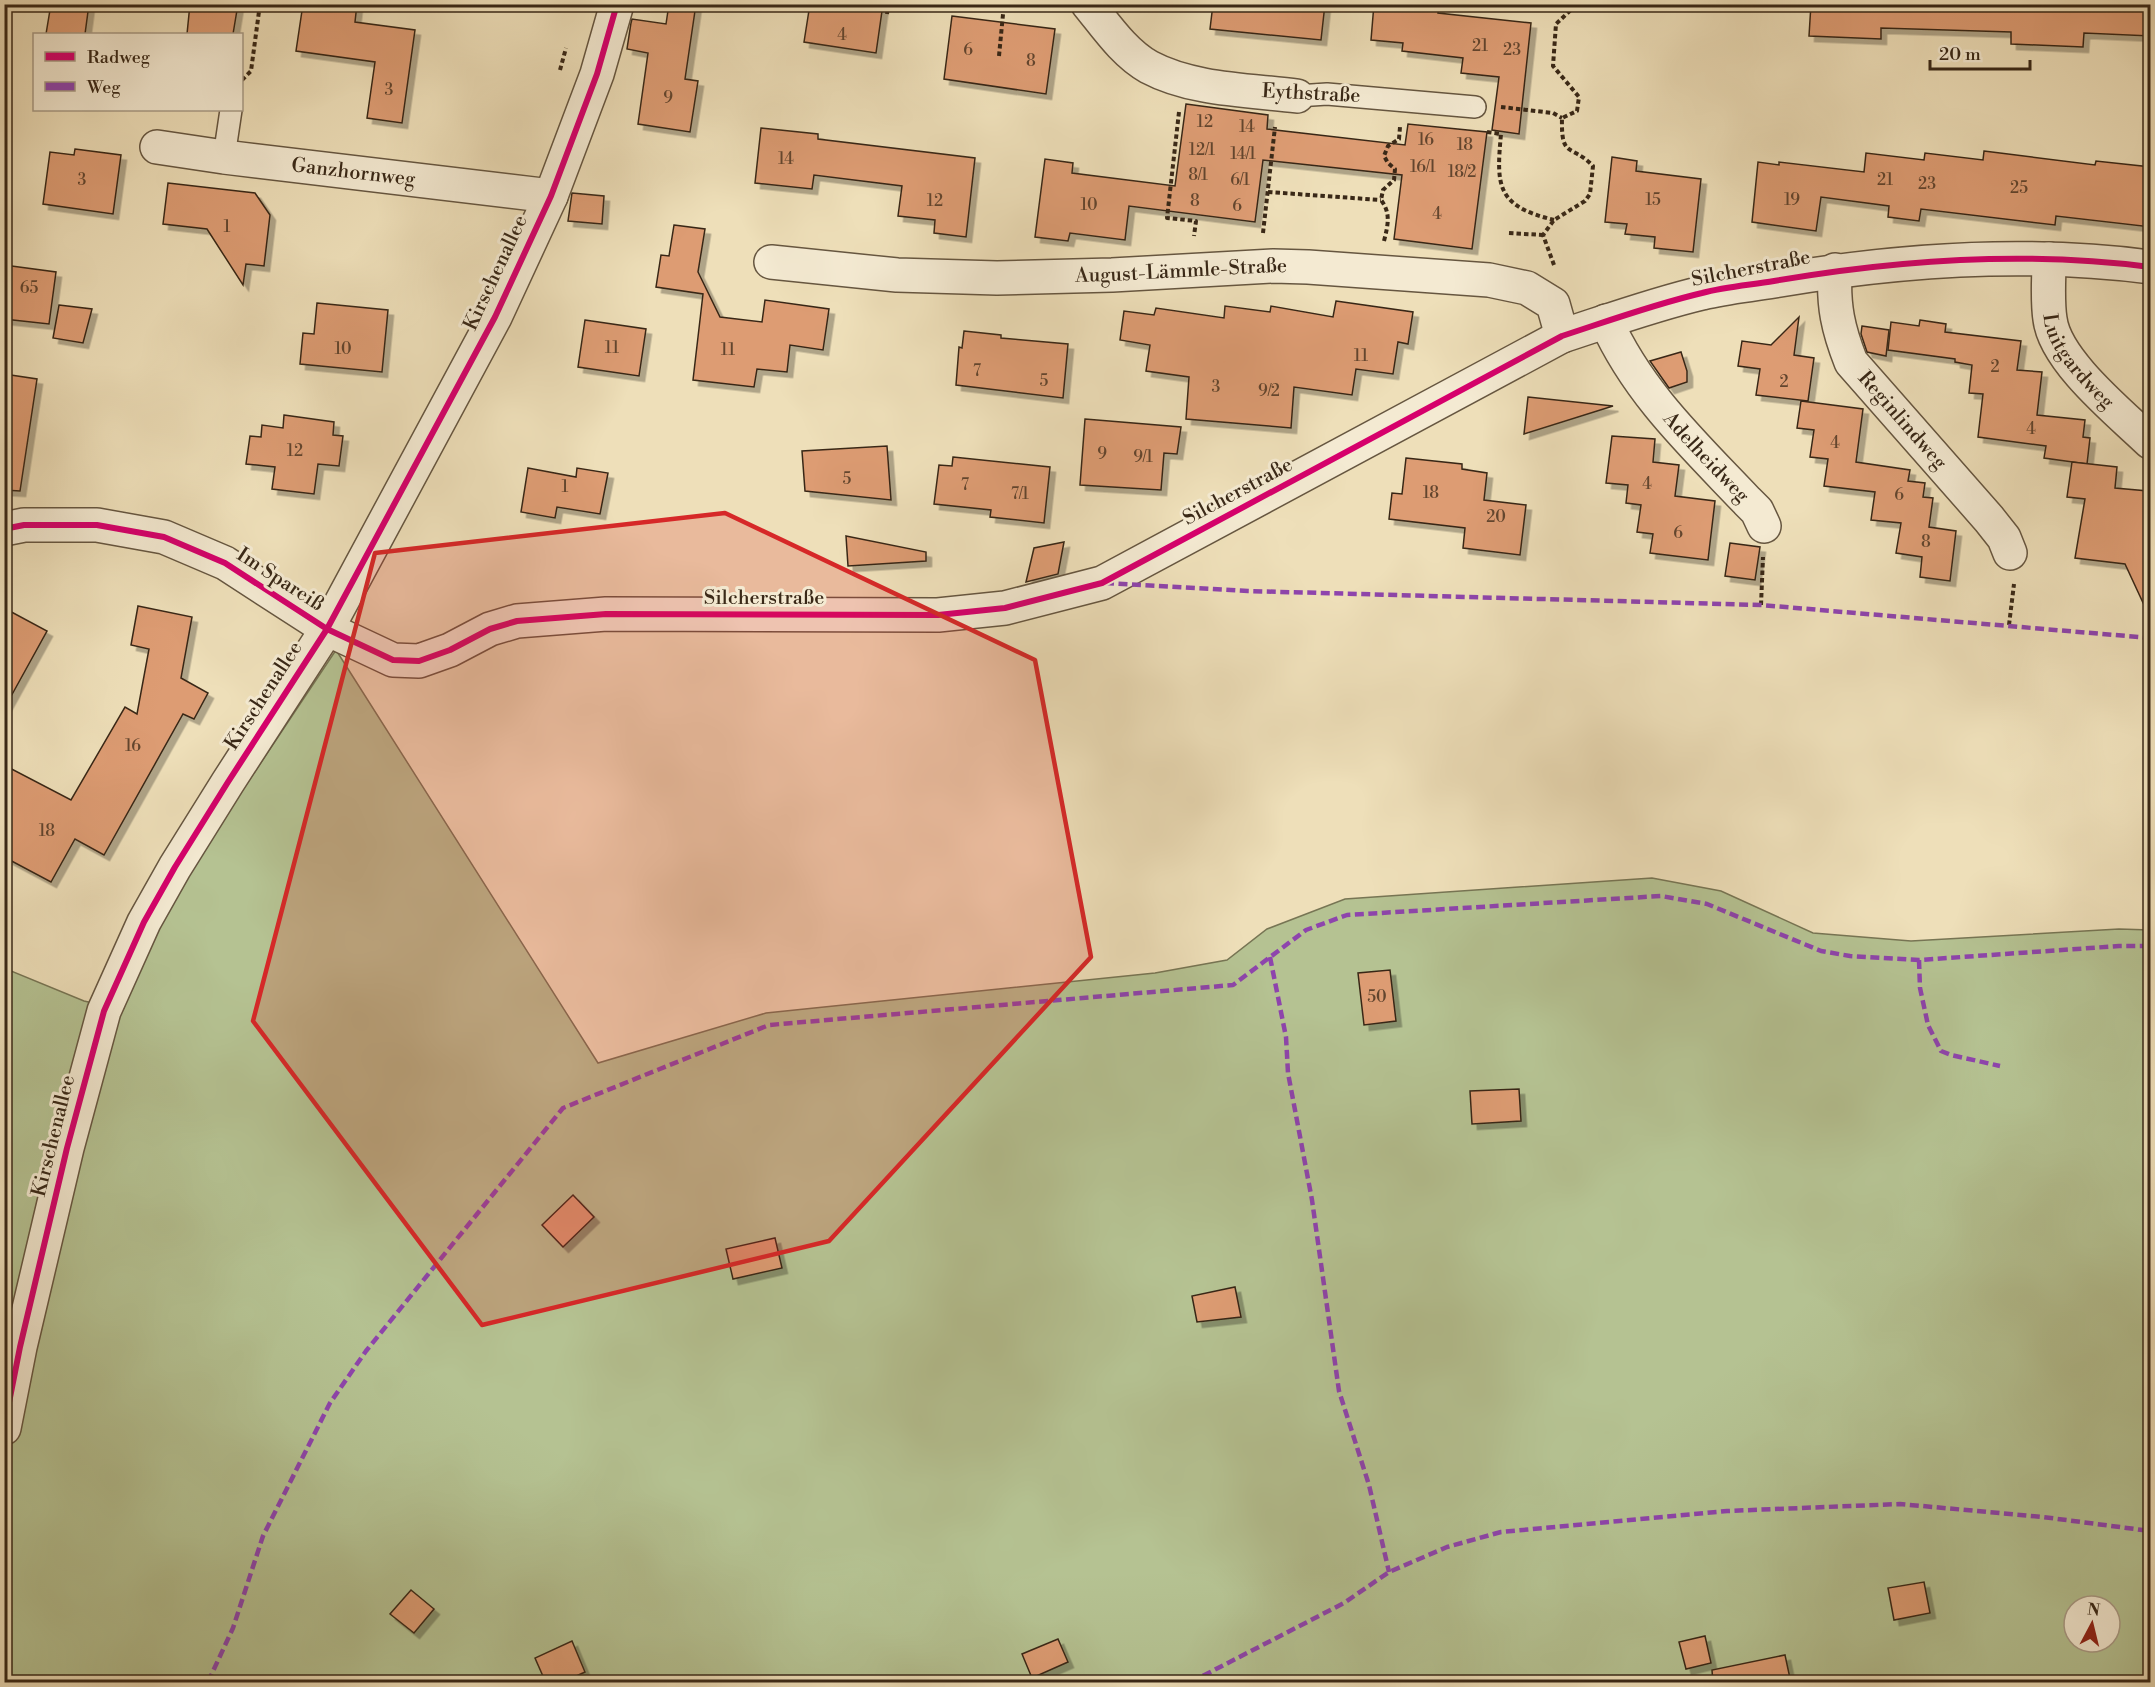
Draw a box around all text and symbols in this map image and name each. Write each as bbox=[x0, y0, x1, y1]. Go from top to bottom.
house number: 4 bbox=[837, 25, 847, 45]
legend bbox=[33, 33, 243, 111]
scale bar bbox=[1930, 33, 2030, 71]
house number: 21 bbox=[1472, 36, 1488, 56]
house number: 6 bbox=[963, 40, 973, 60]
house number: 23 bbox=[1503, 40, 1521, 60]
text: 20 m bbox=[1939, 43, 1981, 66]
text: Radweg bbox=[87, 46, 151, 69]
house number: 8 bbox=[1026, 51, 1036, 71]
text: Weg bbox=[86, 76, 121, 99]
street label: Eythstraße bbox=[1261, 79, 1361, 109]
house number: 3 bbox=[385, 80, 394, 100]
house number: 9 bbox=[663, 88, 673, 108]
house number: 12 bbox=[1197, 112, 1213, 132]
house number: 14 bbox=[1239, 117, 1255, 137]
house number: 16 bbox=[1418, 130, 1434, 150]
house number: 18 bbox=[1457, 135, 1473, 155]
house number: 12/1 bbox=[1189, 140, 1215, 160]
house number: 14/1 bbox=[1230, 144, 1256, 164]
house number: 14 bbox=[778, 149, 794, 169]
street label: Ganzhornweg bbox=[290, 153, 417, 192]
house number: 16/1 bbox=[1410, 157, 1436, 177]
house number: 18/2 bbox=[1448, 162, 1476, 182]
house number: 8/1 bbox=[1188, 165, 1208, 185]
house number: 3 bbox=[78, 170, 87, 190]
house number: 6/1 bbox=[1230, 170, 1250, 190]
house number: 21 bbox=[1877, 170, 1893, 190]
house number: 23 bbox=[1918, 174, 1936, 194]
house number: 25 bbox=[2010, 178, 2028, 198]
house number: 15 bbox=[1645, 190, 1661, 210]
house number: 19 bbox=[1784, 190, 1800, 210]
house number: 12 bbox=[927, 191, 943, 211]
house number: 8 bbox=[1190, 191, 1200, 211]
house number: 10 bbox=[1081, 195, 1098, 215]
house number: 6 bbox=[1232, 196, 1242, 216]
house number: 4 bbox=[1432, 204, 1442, 224]
street label: Kirschenallee bbox=[458, 211, 534, 335]
house number: 1 bbox=[224, 217, 231, 237]
street label: Silcherstraße bbox=[1689, 245, 1813, 293]
street label: August-Lämmle-Straße bbox=[1074, 253, 1287, 288]
house number: 65 bbox=[20, 278, 38, 298]
street label: Luitgardweg bbox=[2037, 312, 2120, 415]
house number: 11 bbox=[605, 338, 619, 358]
house number: 10 bbox=[335, 339, 352, 359]
house number: 11 bbox=[721, 340, 735, 360]
house number: 11 bbox=[1354, 346, 1368, 366]
house number: 2 bbox=[1990, 357, 2000, 377]
house number: 7 bbox=[973, 361, 981, 381]
street label: Reginlindweg bbox=[1852, 366, 1953, 475]
house number: 5 bbox=[1040, 371, 1049, 391]
house number: 2 bbox=[1779, 372, 1789, 392]
house number: 3 bbox=[1212, 377, 1221, 397]
house number: 9/2 bbox=[1258, 381, 1280, 401]
street label: Adelheidweg bbox=[1657, 406, 1755, 508]
house number: 4 bbox=[2026, 419, 2036, 439]
house number: 4 bbox=[1830, 433, 1840, 453]
house number: 12 bbox=[287, 441, 303, 461]
house number: 9 bbox=[1097, 444, 1107, 464]
house number: 9/1 bbox=[1133, 447, 1153, 467]
street label: Silcherstraße bbox=[1179, 453, 1297, 531]
house number: 5 bbox=[843, 469, 852, 489]
house number: 4 bbox=[1642, 474, 1652, 494]
house number: 7 bbox=[961, 475, 969, 495]
house number: 1 bbox=[562, 477, 569, 497]
house number: 18 bbox=[1423, 483, 1439, 503]
house number: 7/1 bbox=[1011, 484, 1029, 504]
house number: 6 bbox=[1894, 485, 1904, 505]
house number: 20 bbox=[1486, 507, 1506, 527]
house number: 6 bbox=[1673, 523, 1683, 543]
house number: 8 bbox=[1921, 532, 1931, 552]
street label: Im Spareiß bbox=[232, 543, 328, 617]
street label: Silcherstraße bbox=[704, 586, 824, 611]
street label: Kirschenallee bbox=[220, 637, 308, 755]
house number: 16 bbox=[125, 736, 141, 756]
house number: 18 bbox=[39, 821, 55, 841]
house number: 50 bbox=[1367, 987, 1387, 1007]
street label: Kirschenallee bbox=[27, 1073, 81, 1199]
north arrow bbox=[2062, 1594, 2122, 1654]
text: N bbox=[2086, 1599, 2102, 1621]

